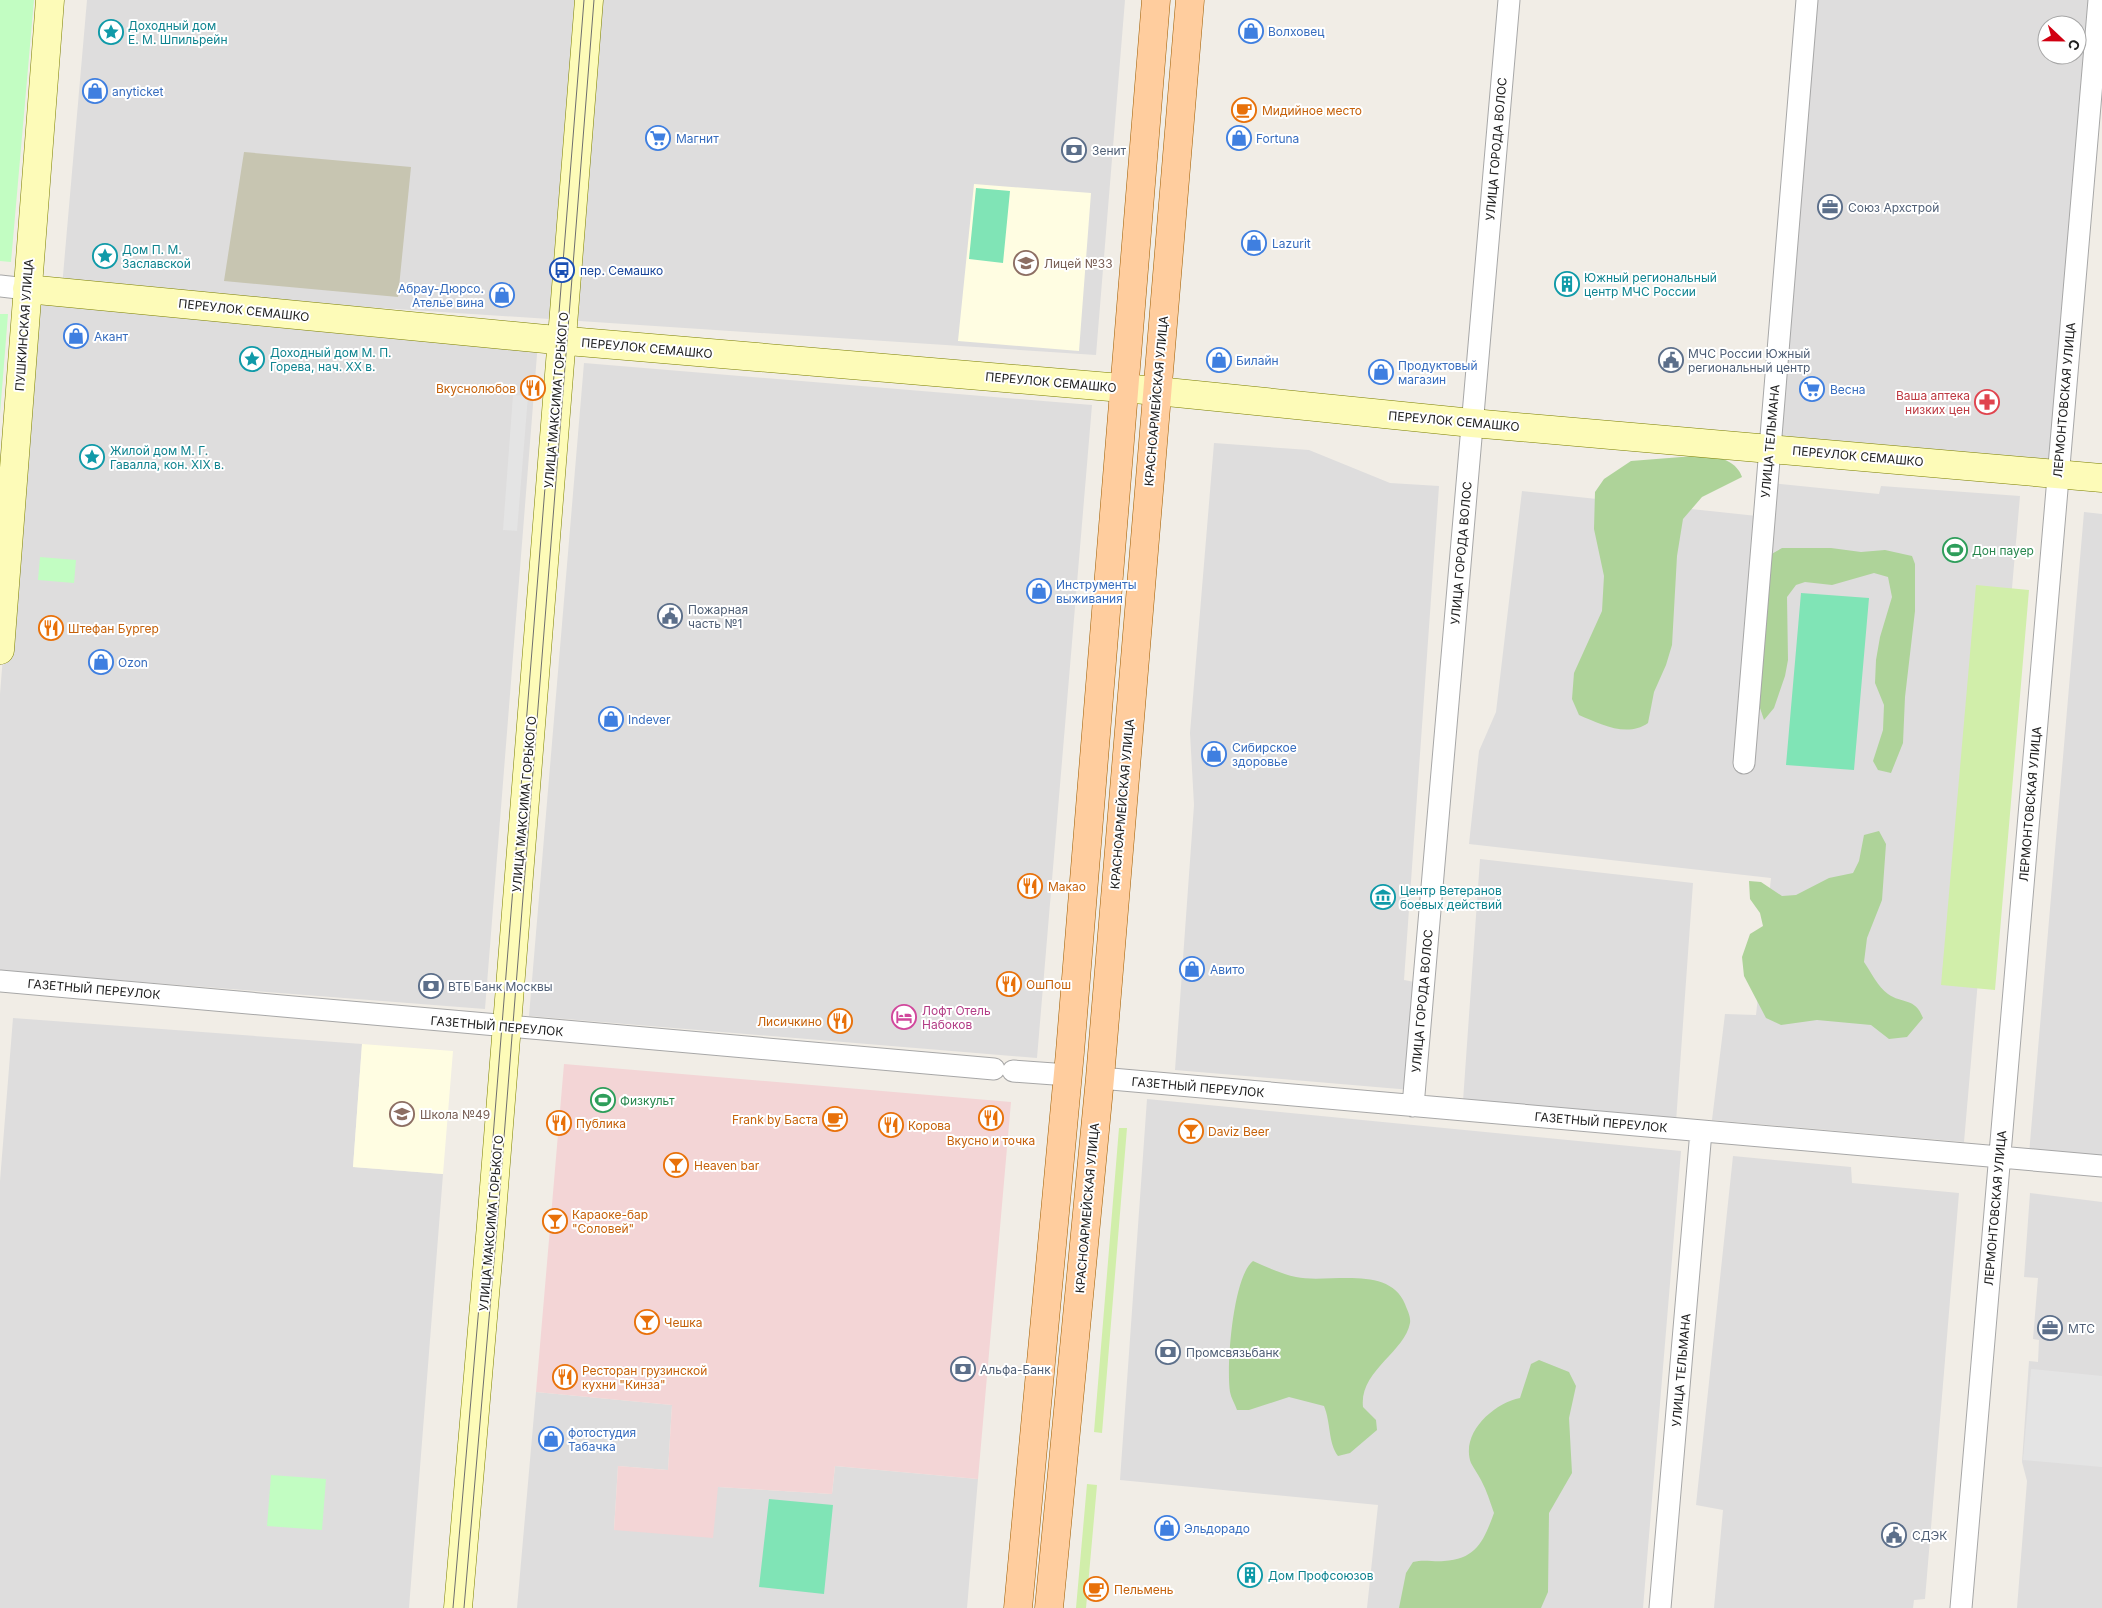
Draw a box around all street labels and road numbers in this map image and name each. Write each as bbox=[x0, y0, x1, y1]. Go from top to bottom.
street label: УЛИЦА ГОРОДА ВОЛОС bbox=[1482, 76, 1510, 221]
street label: ПУШКИНСКАЯ УЛИЦА bbox=[12, 258, 36, 392]
street label: ПЕРЕУЛОК СЕМАШКО bbox=[178, 296, 310, 324]
street label: УЛИЦА МАКСИМА ГОРЬКОГО bbox=[541, 311, 571, 489]
street label: КРАСНОАРМЕЙСКАЯ УЛИЦА bbox=[1141, 315, 1171, 487]
street label: ЛЕРМОНТОВСКАЯ УЛИЦА bbox=[2050, 322, 2078, 478]
street label: ПЕРЕУЛОК СЕМАШКО bbox=[581, 335, 713, 361]
street label: ПЕРЕУЛОК СЕМАШКО bbox=[985, 369, 1117, 395]
street label: УЛИЦА ТЕЛЬМАНА bbox=[1758, 384, 1782, 498]
street label: ПЕРЕУЛОК СЕМАШКО bbox=[1388, 408, 1520, 434]
street label: ПЕРЕУЛОК СЕМАШКО bbox=[1792, 443, 1924, 469]
street label: УЛИЦА ГОРОДА ВОЛОС bbox=[1447, 480, 1475, 625]
street label: УЛИЦА МАКСИМА ГОРЬКОГО bbox=[509, 715, 539, 893]
street label: КРАСНОАРМЕЙСКАЯ УЛИЦА bbox=[1107, 718, 1137, 890]
street label: ЛЕРМОНТОВСКАЯ УЛИЦА bbox=[2016, 726, 2044, 882]
street label: УЛИЦА ГОРОДА ВОЛОС bbox=[1408, 928, 1436, 1073]
street label: ГАЗЕТНЫЙ ПЕРЕУЛОК bbox=[27, 976, 161, 1002]
street label: ГАЗЕТНЫЙ ПЕРЕУЛОК bbox=[430, 1013, 564, 1039]
street label: ГАЗЕТНЫЙ ПЕРЕУЛОК bbox=[1131, 1074, 1265, 1100]
street label: ГАЗЕТНЫЙ ПЕРЕУЛОК bbox=[1534, 1109, 1668, 1135]
street label: КРАСНОАРМЕЙСКАЯ УЛИЦА bbox=[1072, 1122, 1102, 1294]
street label: ЛЕРМОНТОВСКАЯ УЛИЦА bbox=[1981, 1130, 2009, 1286]
street label: УЛИЦА МАКСИМА ГОРЬКОГО bbox=[476, 1134, 506, 1312]
street label: УЛИЦА ТЕЛЬМАНА bbox=[1669, 1313, 1693, 1427]

